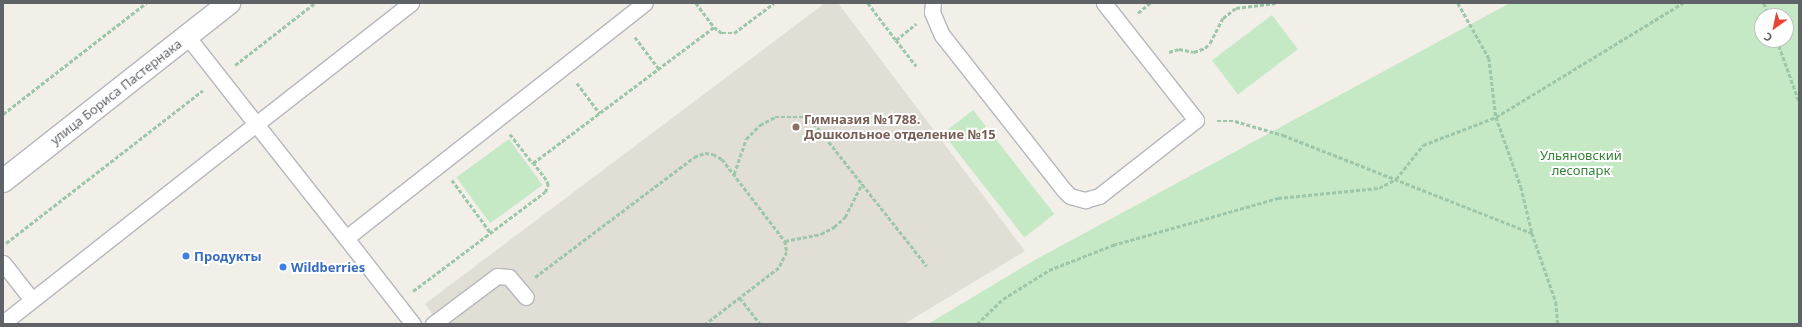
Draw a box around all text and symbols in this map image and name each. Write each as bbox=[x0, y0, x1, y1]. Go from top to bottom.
north arrow bbox=[1754, 8, 1794, 48]
text: С bbox=[1761, 29, 1775, 46]
street label: улица Бориса Пастернака bbox=[47, 36, 185, 148]
place label: Гимназия №1788. Дошкольное отделение №15 bbox=[804, 112, 996, 143]
marker: Гимназия №1788. Дошкольное отделение №15 bbox=[791, 122, 801, 132]
park label: Ульяновский лесопарк bbox=[1540, 148, 1622, 179]
place label: Продукты bbox=[194, 248, 261, 264]
marker: Продукты bbox=[181, 251, 191, 261]
place label: Wildberries bbox=[291, 259, 365, 275]
marker: Wildberries bbox=[278, 262, 288, 272]

